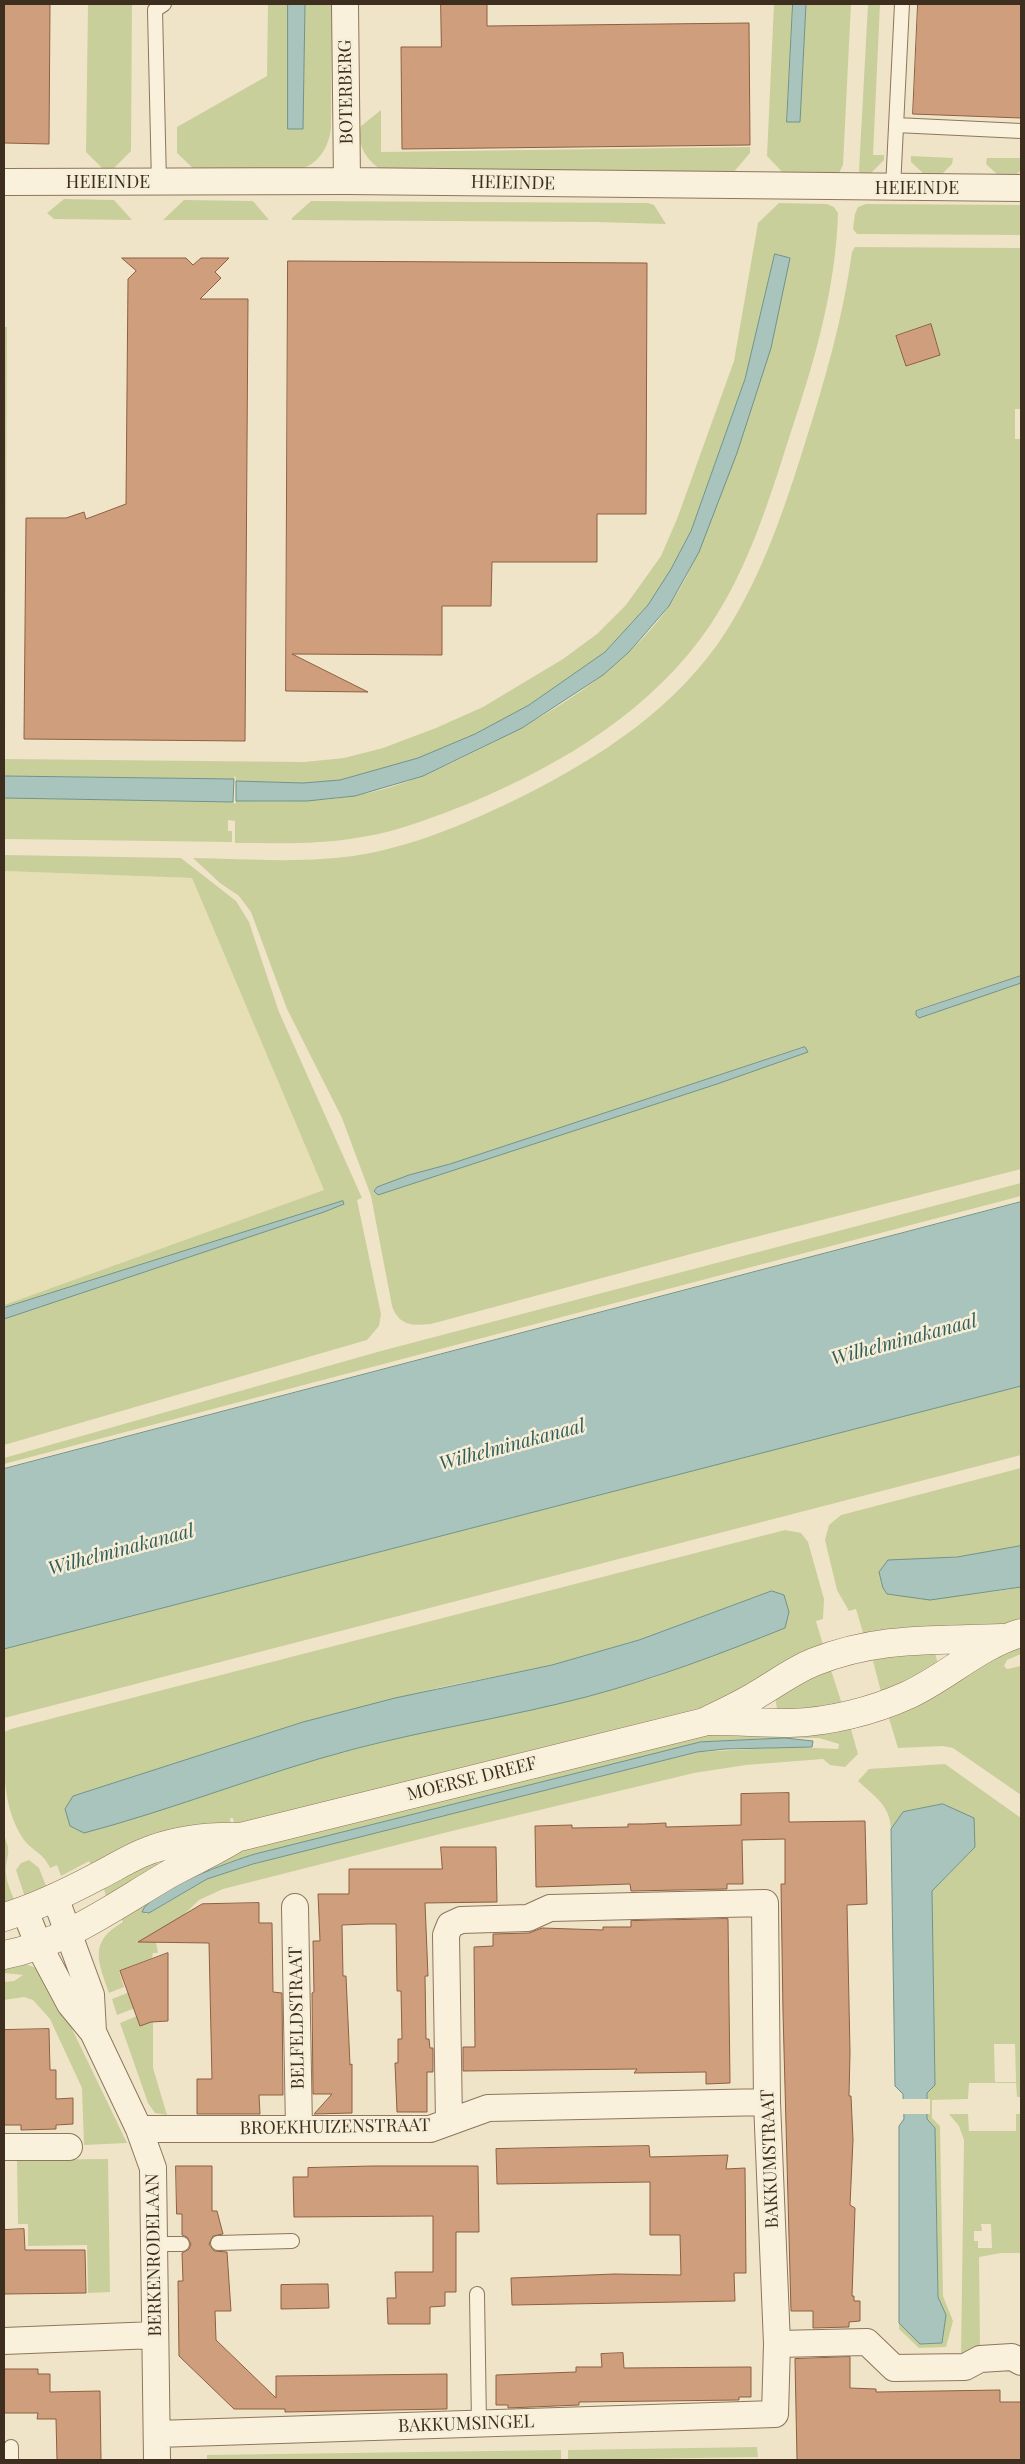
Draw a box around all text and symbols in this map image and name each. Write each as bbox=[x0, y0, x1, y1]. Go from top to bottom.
street label: BOTERBERG bbox=[334, 39, 358, 145]
street label: HEIEINDE bbox=[66, 171, 150, 193]
street label: HEIEINDE bbox=[471, 171, 555, 195]
street label: HEIEINDE bbox=[875, 177, 959, 199]
water label: Wilhelminakanaal bbox=[829, 1310, 979, 1370]
water label: Wilhelminakanaal bbox=[437, 1415, 587, 1475]
water label: Wilhelminakanaal bbox=[46, 1520, 196, 1580]
street label: MOERSE DREEF bbox=[405, 1752, 539, 1806]
street label: BELFELDSTRAAT bbox=[285, 1946, 309, 2090]
street label: BAKKUMSTRAAT bbox=[757, 2089, 783, 2229]
street label: BROEKHUIZENSTRAAT bbox=[240, 2115, 430, 2139]
street label: BERKENRODELAAN bbox=[142, 2173, 166, 2337]
street label: BAKKUMSINGEL bbox=[398, 2411, 534, 2437]

